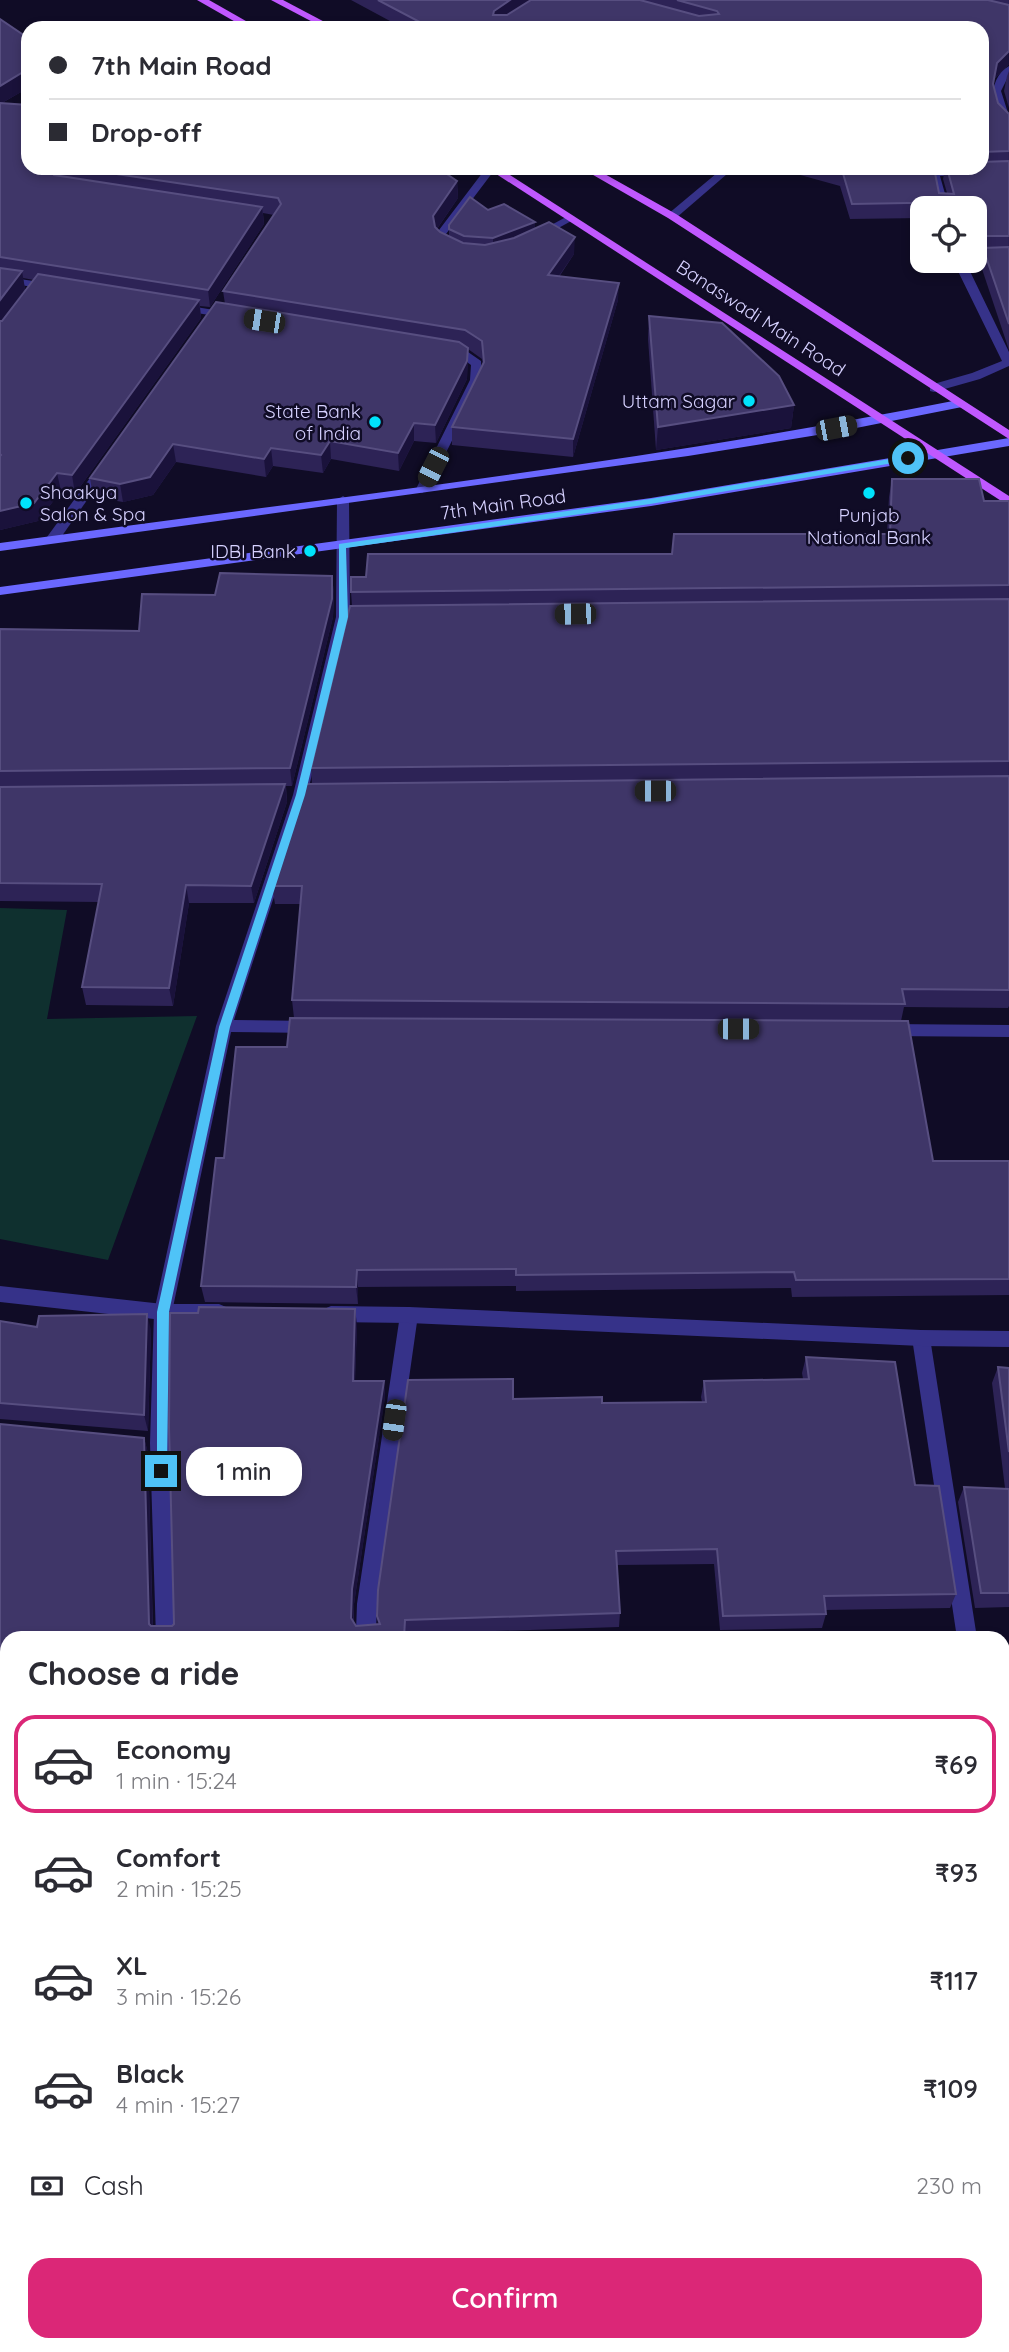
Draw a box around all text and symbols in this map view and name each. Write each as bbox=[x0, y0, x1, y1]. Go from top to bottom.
text: 7th Main Road bbox=[91, 49, 272, 82]
text: Drop-off bbox=[91, 116, 202, 149]
map controls bbox=[910, 196, 987, 273]
button: locate bbox=[910, 196, 987, 273]
street label: Banaswadi Main Road bbox=[672, 254, 850, 382]
car bbox=[242, 307, 287, 335]
place label: Uttam Sagar bbox=[622, 389, 736, 413]
marker: Uttam Sagar bbox=[741, 393, 757, 409]
place label: State Bank of India bbox=[265, 399, 361, 445]
marker: State Bank of India bbox=[367, 414, 383, 430]
car bbox=[814, 414, 859, 442]
route start bbox=[892, 442, 924, 474]
car bbox=[415, 444, 452, 490]
place label: Shaakya Salon & Spa bbox=[40, 480, 146, 526]
street label: 7th Main Road bbox=[439, 483, 567, 525]
marker: Punjab National Bank bbox=[861, 485, 877, 501]
marker: Shaakya Salon & Spa bbox=[18, 495, 34, 511]
place label: Punjab National Bank bbox=[807, 503, 931, 549]
place label: IDBI Bank bbox=[210, 539, 296, 563]
marker: IDBI Bank bbox=[302, 543, 318, 559]
car bbox=[554, 603, 597, 625]
car bbox=[635, 781, 677, 802]
car bbox=[718, 1019, 760, 1040]
car bbox=[381, 1398, 408, 1442]
callout: 1 min bbox=[186, 1446, 301, 1496]
route end bbox=[145, 1455, 177, 1487]
text: 1 min bbox=[216, 1457, 272, 1486]
text: Choose a ride bbox=[28, 1653, 240, 1693]
icon: car bbox=[32, 1733, 95, 1796]
text: Economy bbox=[116, 1733, 231, 1766]
text: ₹69 bbox=[935, 1748, 978, 1781]
text: 1 min · 15:24 bbox=[116, 1766, 237, 1795]
icon: car bbox=[32, 1841, 95, 1904]
text: Comfort bbox=[116, 1841, 221, 1874]
text: ₹93 bbox=[935, 1856, 978, 1889]
text: 2 min · 15:25 bbox=[116, 1874, 242, 1903]
icon: car bbox=[32, 1949, 95, 2012]
text: XL bbox=[116, 1949, 148, 1982]
text: ₹117 bbox=[930, 1964, 978, 1997]
text: 3 min · 15:26 bbox=[116, 1982, 241, 2011]
icon: car bbox=[32, 2057, 95, 2120]
text: Black bbox=[116, 2057, 185, 2090]
text: ₹109 bbox=[923, 2072, 978, 2105]
text: 4 min · 15:27 bbox=[116, 2090, 240, 2119]
icon: cash bbox=[28, 2167, 66, 2205]
text: Cash bbox=[84, 2169, 144, 2202]
text: 230 m bbox=[916, 2171, 982, 2200]
button: Confirm bbox=[28, 2258, 982, 2338]

